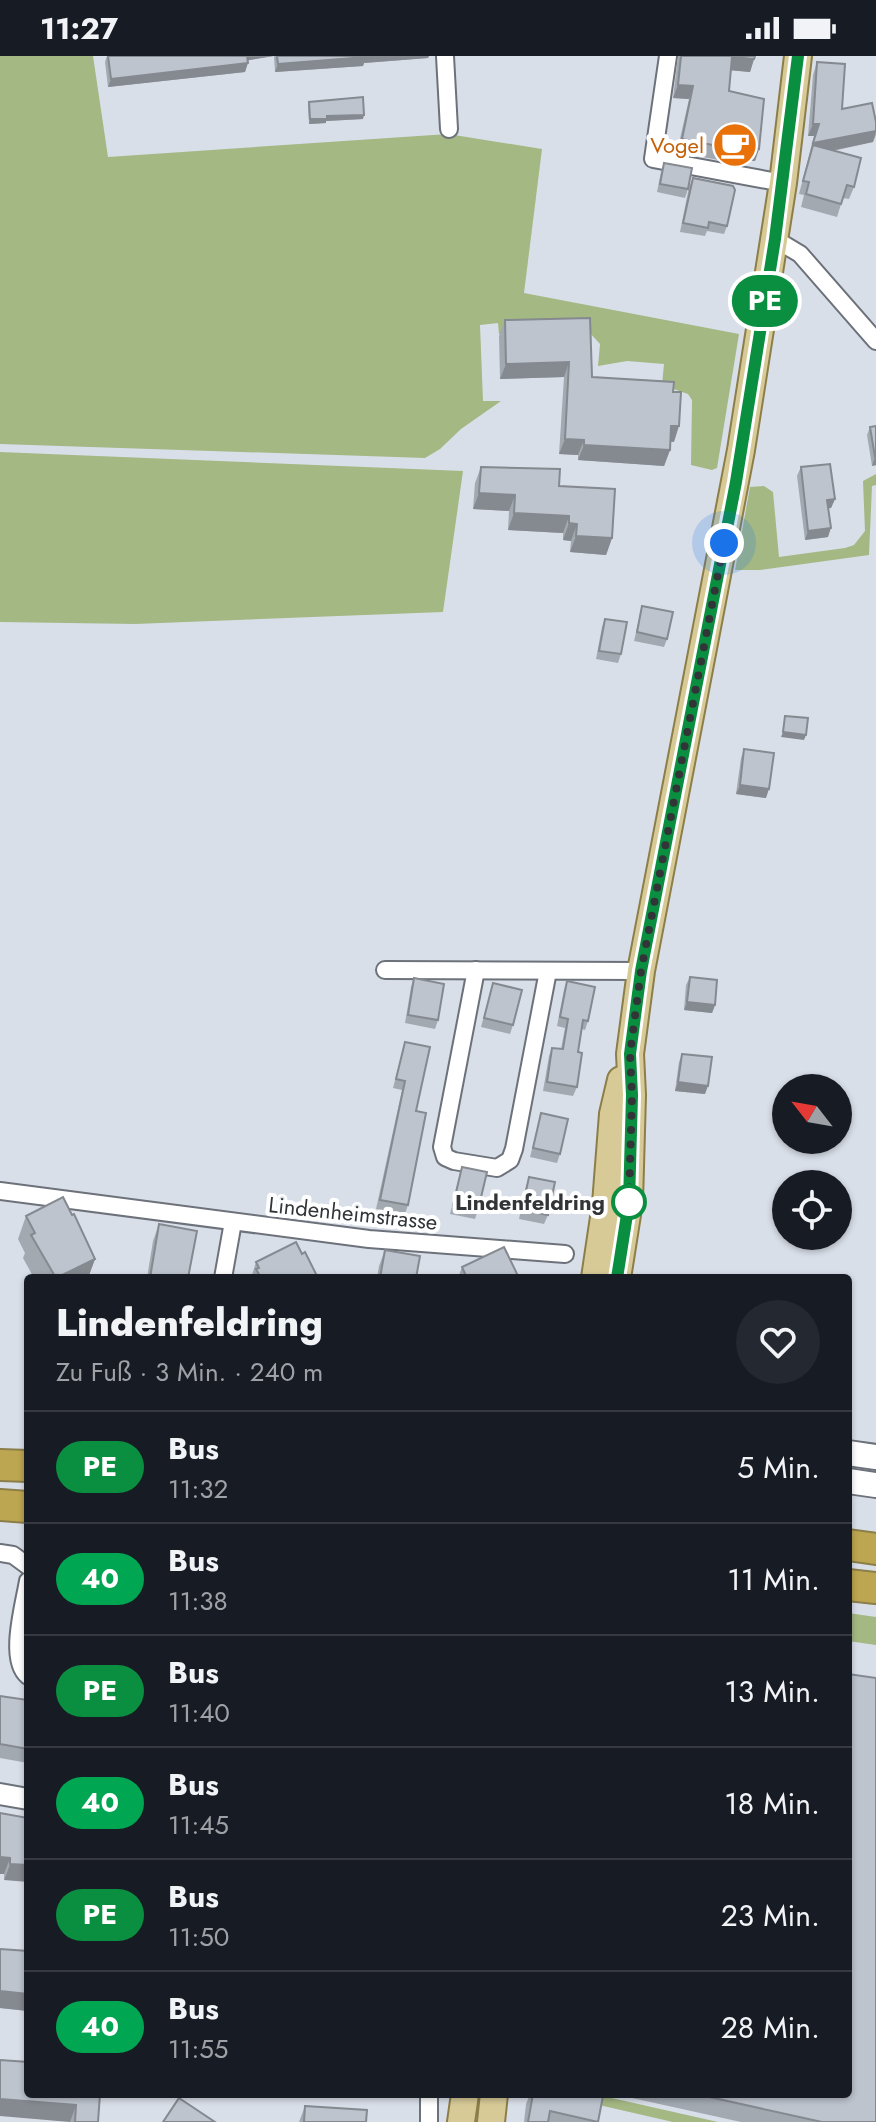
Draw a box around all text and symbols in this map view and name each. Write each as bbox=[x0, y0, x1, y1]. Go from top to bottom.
text: 11:27 bbox=[40, 7, 118, 50]
cafe icon: Vogel bbox=[711, 121, 759, 169]
place label: Vogel bbox=[650, 129, 704, 161]
line badge: PE bbox=[729, 275, 801, 327]
text: PE bbox=[748, 280, 782, 321]
your location bbox=[704, 523, 744, 563]
north arrow bbox=[772, 1074, 852, 1154]
map controls bbox=[772, 1074, 852, 1250]
button: locate bbox=[772, 1170, 852, 1250]
marker: Lindenfeldring bbox=[612, 1185, 646, 1219]
place label: Lindenfeldring bbox=[455, 1186, 605, 1218]
street label: Lindenheimstrasse bbox=[267, 1188, 439, 1238]
text: Lindenfeldring bbox=[56, 1295, 323, 1350]
button: heart bbox=[736, 1300, 820, 1384]
text: Zu Fuß · 3 Min. · 240 m bbox=[56, 1353, 323, 1391]
text: Bus bbox=[168, 1427, 219, 1470]
text: PE bbox=[83, 1446, 117, 1487]
text: 5 Min. bbox=[737, 1446, 820, 1489]
text: 11:32 bbox=[168, 1470, 228, 1508]
text: Bus bbox=[168, 1539, 219, 1582]
text: 40 bbox=[81, 1558, 119, 1599]
text: 11 Min. bbox=[727, 1558, 820, 1601]
text: 11:38 bbox=[168, 1582, 228, 1620]
text: Bus bbox=[168, 1651, 219, 1694]
text: PE bbox=[83, 1670, 117, 1711]
text: 13 Min. bbox=[724, 1670, 820, 1713]
text: 11:40 bbox=[168, 1694, 230, 1732]
text: Bus bbox=[168, 1763, 219, 1806]
text: 40 bbox=[81, 1782, 119, 1823]
text: 18 Min. bbox=[724, 1782, 820, 1825]
text: 11:45 bbox=[168, 1806, 229, 1844]
text: Bus bbox=[168, 1875, 219, 1918]
text: PE bbox=[83, 1894, 117, 1935]
text: 23 Min. bbox=[721, 1894, 820, 1937]
text: 11:50 bbox=[168, 1918, 229, 1956]
text: Bus bbox=[168, 1987, 219, 2030]
text: 40 bbox=[81, 2006, 119, 2047]
text: 28 Min. bbox=[721, 2006, 820, 2049]
text: 11:55 bbox=[168, 2030, 229, 2068]

